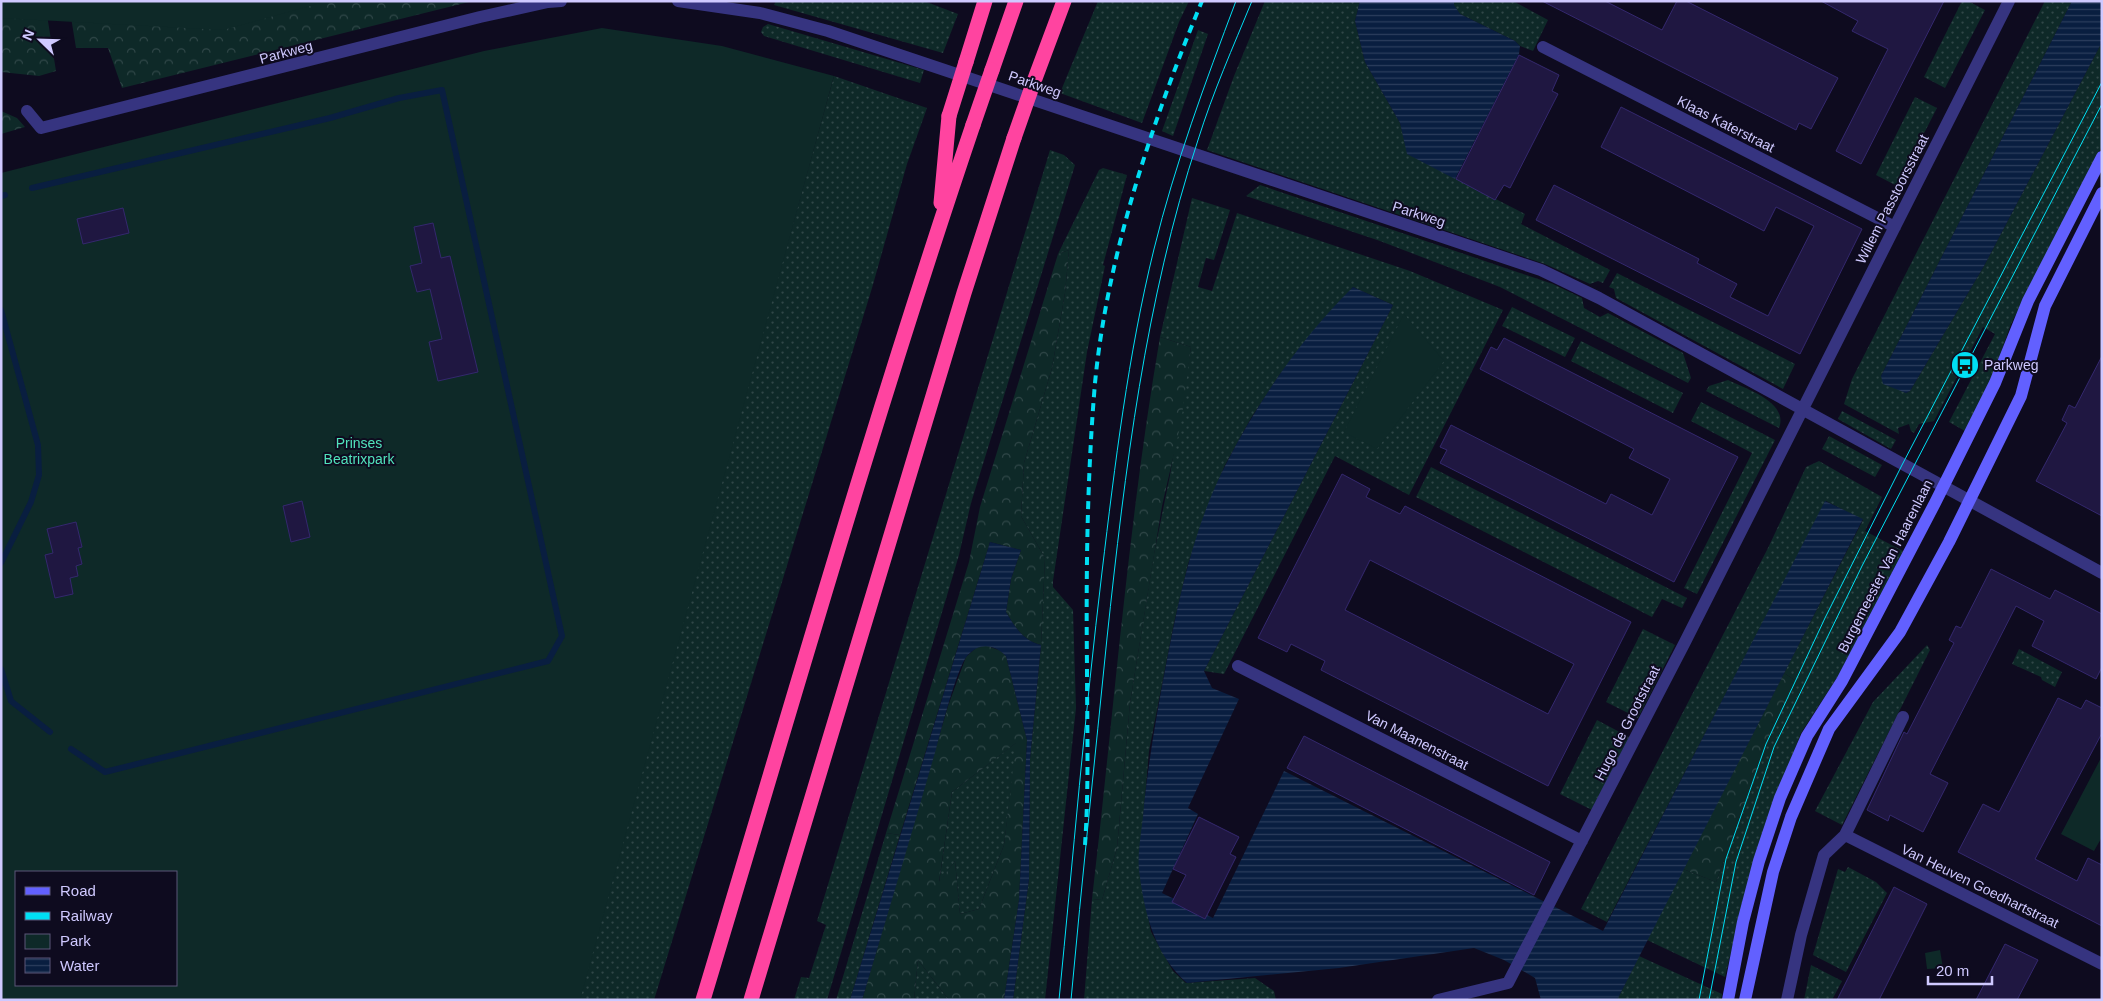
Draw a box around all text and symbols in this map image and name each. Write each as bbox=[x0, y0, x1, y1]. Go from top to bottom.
north arrow bbox=[15, 15, 65, 65]
text: N bbox=[19, 27, 37, 43]
street label: Parkweg bbox=[258, 37, 314, 67]
street label: Parkweg bbox=[1007, 68, 1063, 100]
street label: Klaas Katerstraat bbox=[1675, 92, 1778, 156]
street label: Willem Passtoorsstraat bbox=[1852, 132, 1932, 266]
street label: Parkweg bbox=[1391, 198, 1447, 230]
bus stop icon: Parkweg bbox=[1950, 350, 1980, 380]
place label: Parkweg bbox=[1984, 357, 2038, 373]
park label: Prinses Beatrixpark bbox=[324, 435, 395, 467]
street label: Burgemeester Van Haarenlaan bbox=[1834, 477, 1936, 655]
street label: Hugo de Grootstraat bbox=[1591, 663, 1663, 783]
street label: Van Maanenstraat bbox=[1363, 707, 1471, 773]
street label: Van Heuven Goedhartstraat bbox=[1899, 841, 2061, 931]
legend bbox=[15, 871, 178, 986]
text: Road bbox=[60, 882, 96, 899]
text: Railway bbox=[60, 907, 113, 924]
text: Park bbox=[60, 932, 91, 949]
scale bar bbox=[1928, 954, 1992, 986]
text: Water bbox=[60, 957, 99, 974]
text: 20 m bbox=[1936, 962, 1969, 979]

